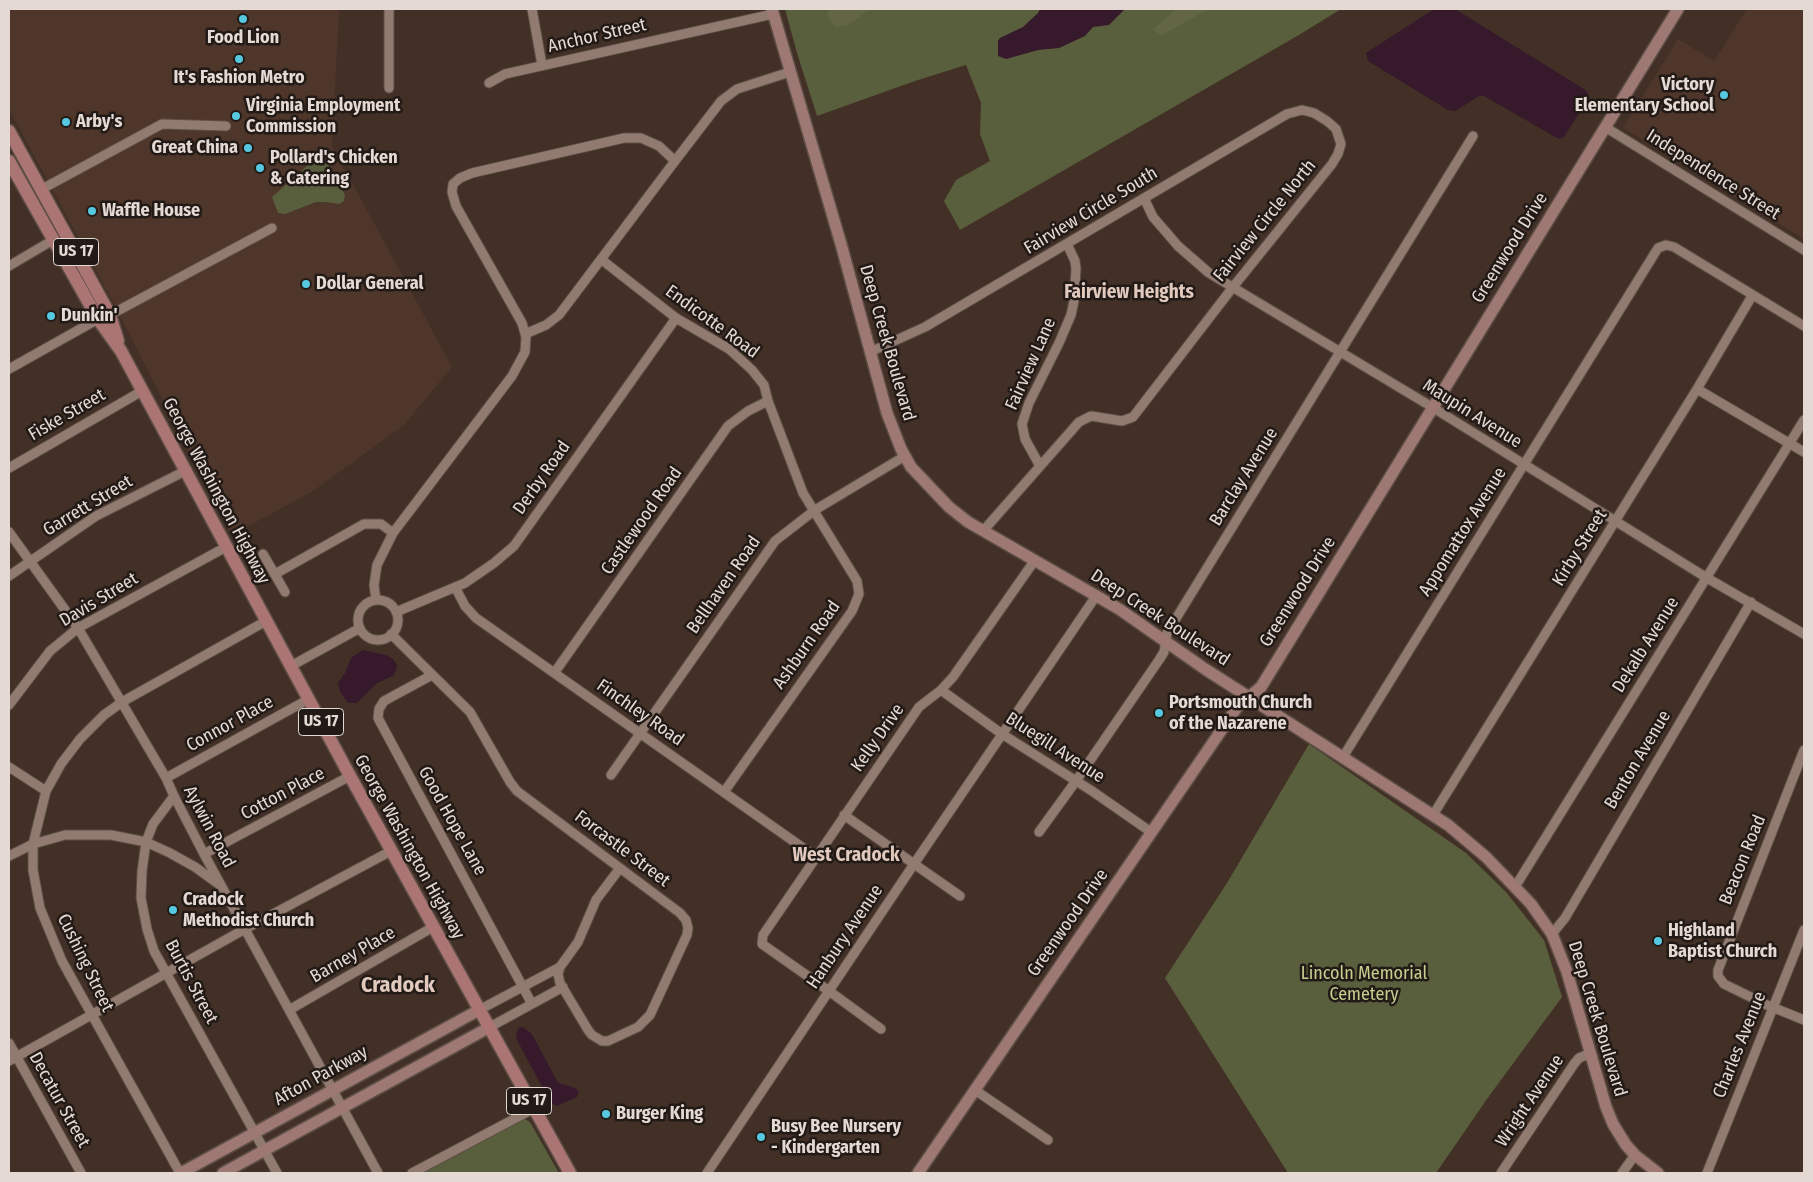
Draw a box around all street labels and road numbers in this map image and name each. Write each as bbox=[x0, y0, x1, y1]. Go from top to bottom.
street label: Anchor Street bbox=[546, 14, 648, 58]
street label: Independence Street bbox=[1642, 125, 1784, 225]
street label: Fairview Circle North bbox=[1209, 156, 1321, 286]
street label: Fairview Circle South bbox=[1020, 163, 1162, 259]
street label: Greenwood Drive bbox=[1467, 189, 1553, 307]
road number: US 17 bbox=[54, 238, 98, 266]
street label: Deep Creek Boulevard bbox=[854, 262, 920, 424]
street label: Endicotte Road bbox=[661, 281, 763, 363]
street label: Fairview Lane bbox=[1001, 314, 1061, 414]
street label: Maupin Avenue bbox=[1418, 375, 1526, 453]
street label: Fiske Street bbox=[25, 384, 109, 446]
street label: George Washington Highway bbox=[158, 394, 274, 588]
street label: Barclay Avenue bbox=[1205, 424, 1283, 530]
street label: Derby Road bbox=[509, 437, 575, 519]
street label: Castlewood Road bbox=[597, 463, 687, 579]
street label: Appomattox Avenue bbox=[1415, 464, 1511, 600]
street label: Garrett Street bbox=[39, 471, 137, 541]
street label: Kirby Street bbox=[1548, 506, 1612, 590]
street label: Bellhaven Road bbox=[682, 532, 766, 638]
street label: Greenwood Drive bbox=[1255, 533, 1341, 651]
street label: Deep Creek Boulevard bbox=[1086, 565, 1234, 671]
street label: Davis Street bbox=[56, 568, 142, 632]
street label: Dekalb Avenue bbox=[1608, 593, 1684, 697]
street label: Ashburn Road bbox=[769, 597, 845, 693]
street label: Finchley Road bbox=[592, 675, 688, 751]
street label: Connor Place bbox=[183, 691, 277, 757]
street label: Kelly Drive bbox=[847, 700, 909, 776]
street label: Benton Avenue bbox=[1600, 707, 1676, 813]
street label: Bluegill Avenue bbox=[1001, 708, 1109, 788]
road number: US 17 bbox=[298, 709, 344, 736]
street label: George Washington Highway bbox=[349, 751, 469, 943]
street label: Cotton Place bbox=[237, 763, 329, 825]
street label: Good Hope Lane bbox=[413, 763, 491, 879]
street label: Aylwin Road bbox=[178, 782, 240, 872]
street label: Forcastle Street bbox=[570, 806, 674, 892]
street label: Beacon Road bbox=[1715, 812, 1771, 908]
street label: Greenwood Drive bbox=[1023, 865, 1113, 981]
street label: Hanbury Avenue bbox=[802, 881, 888, 993]
street label: Cushing Street bbox=[52, 910, 118, 1016]
street label: Barney Place bbox=[307, 922, 399, 988]
street label: Burtis Street bbox=[160, 936, 222, 1028]
street label: Deep Creek Boulevard bbox=[1563, 939, 1631, 1099]
street label: Charles Avenue bbox=[1709, 989, 1771, 1101]
street label: Afton Parkway bbox=[270, 1041, 372, 1111]
street label: Decatur Street bbox=[24, 1049, 94, 1151]
street label: Wright Avenue bbox=[1491, 1051, 1569, 1151]
road number: US 17 bbox=[506, 1088, 552, 1114]

